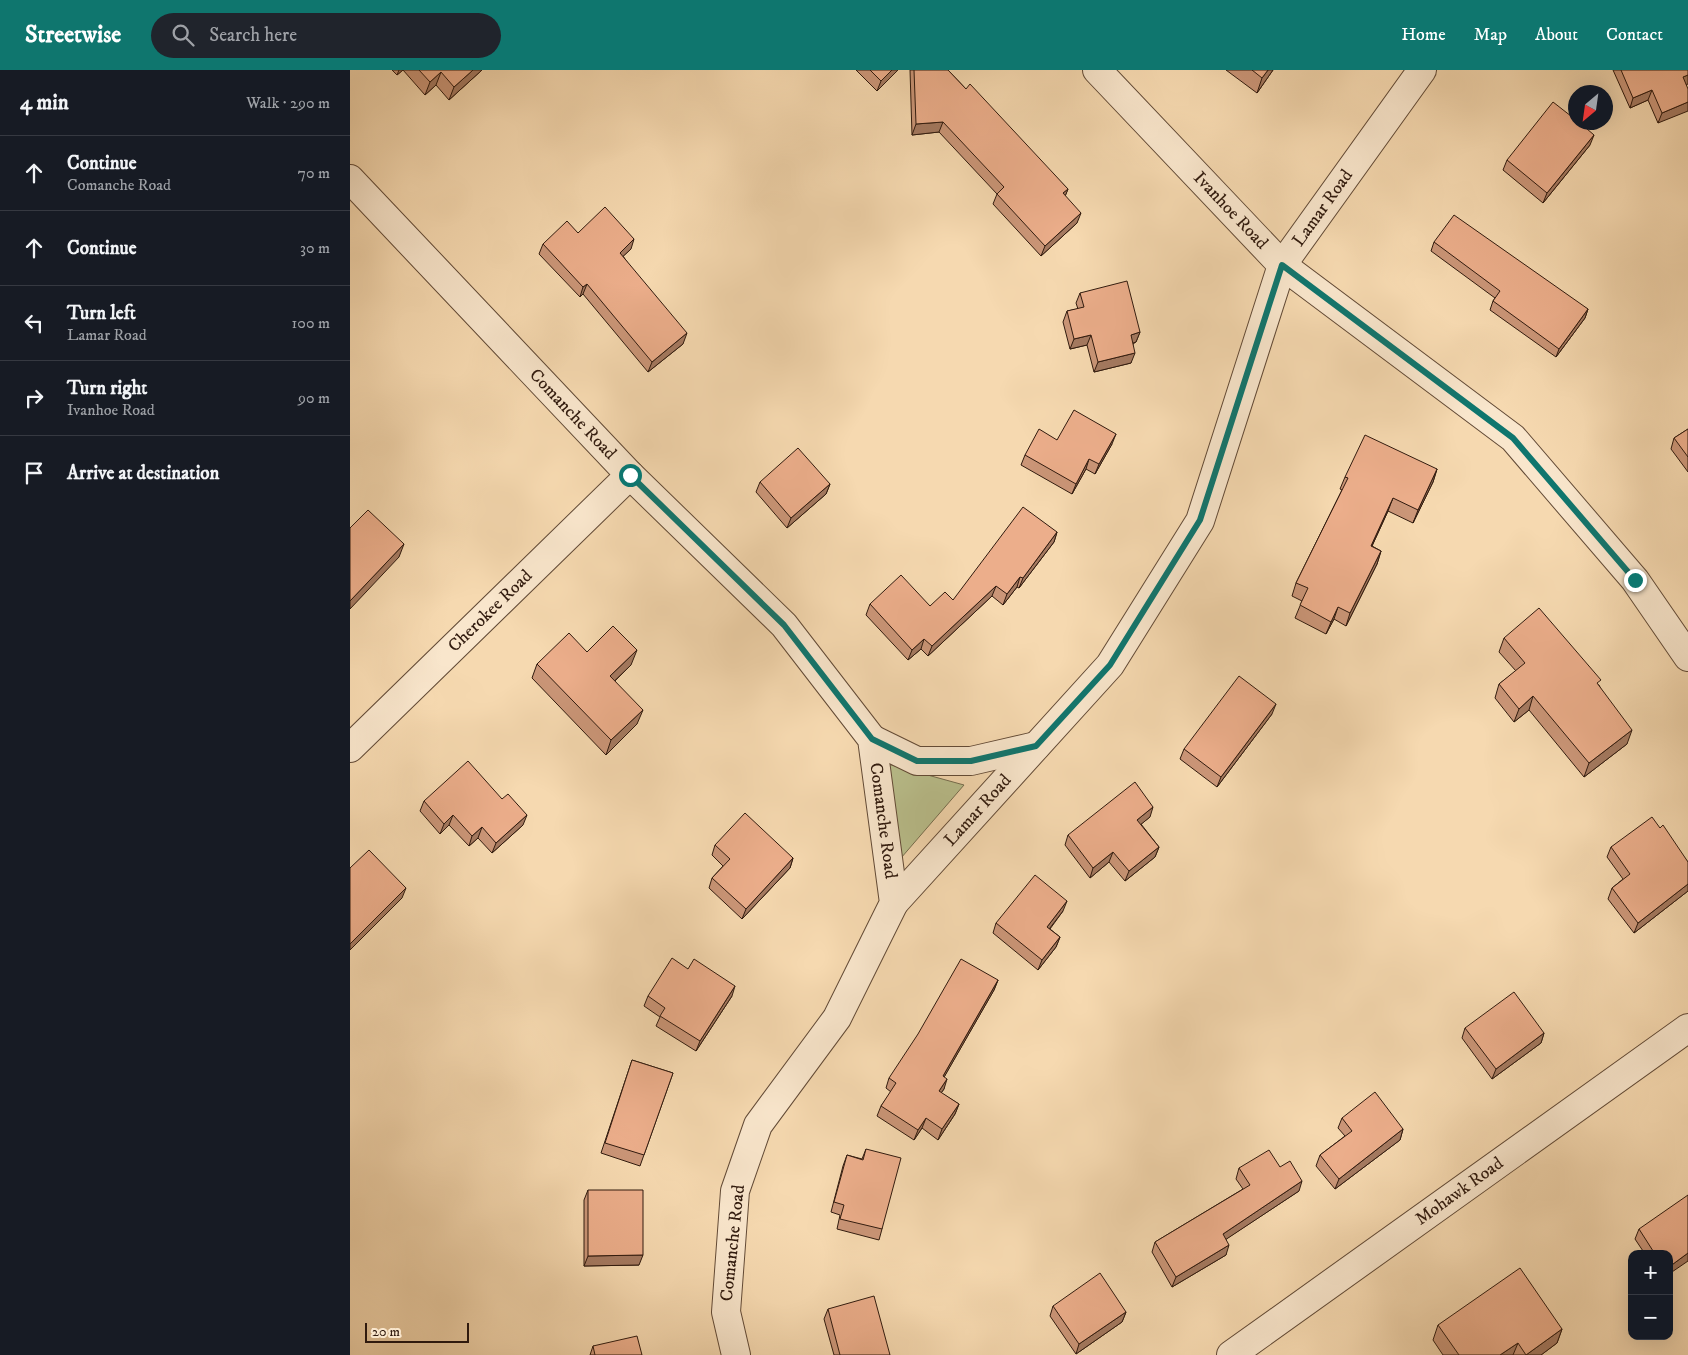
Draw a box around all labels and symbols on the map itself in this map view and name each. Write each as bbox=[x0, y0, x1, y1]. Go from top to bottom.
north arrow bbox=[1568, 85, 1613, 130]
street label: Lamar Road bbox=[1288, 165, 1358, 251]
street label: Ivanhoe Road bbox=[1189, 167, 1273, 254]
street label: Comanche Road bbox=[524, 364, 621, 464]
route start bbox=[619, 464, 642, 487]
street label: Cherokee Road bbox=[444, 565, 537, 657]
route end bbox=[1624, 569, 1647, 592]
street label: Comanche Road bbox=[864, 761, 902, 880]
street label: Lamar Road bbox=[940, 770, 1016, 851]
street label: Mohawk Road bbox=[1411, 1152, 1508, 1230]
street label: Comanche Road bbox=[716, 1184, 750, 1302]
scale bar bbox=[365, 1320, 469, 1343]

